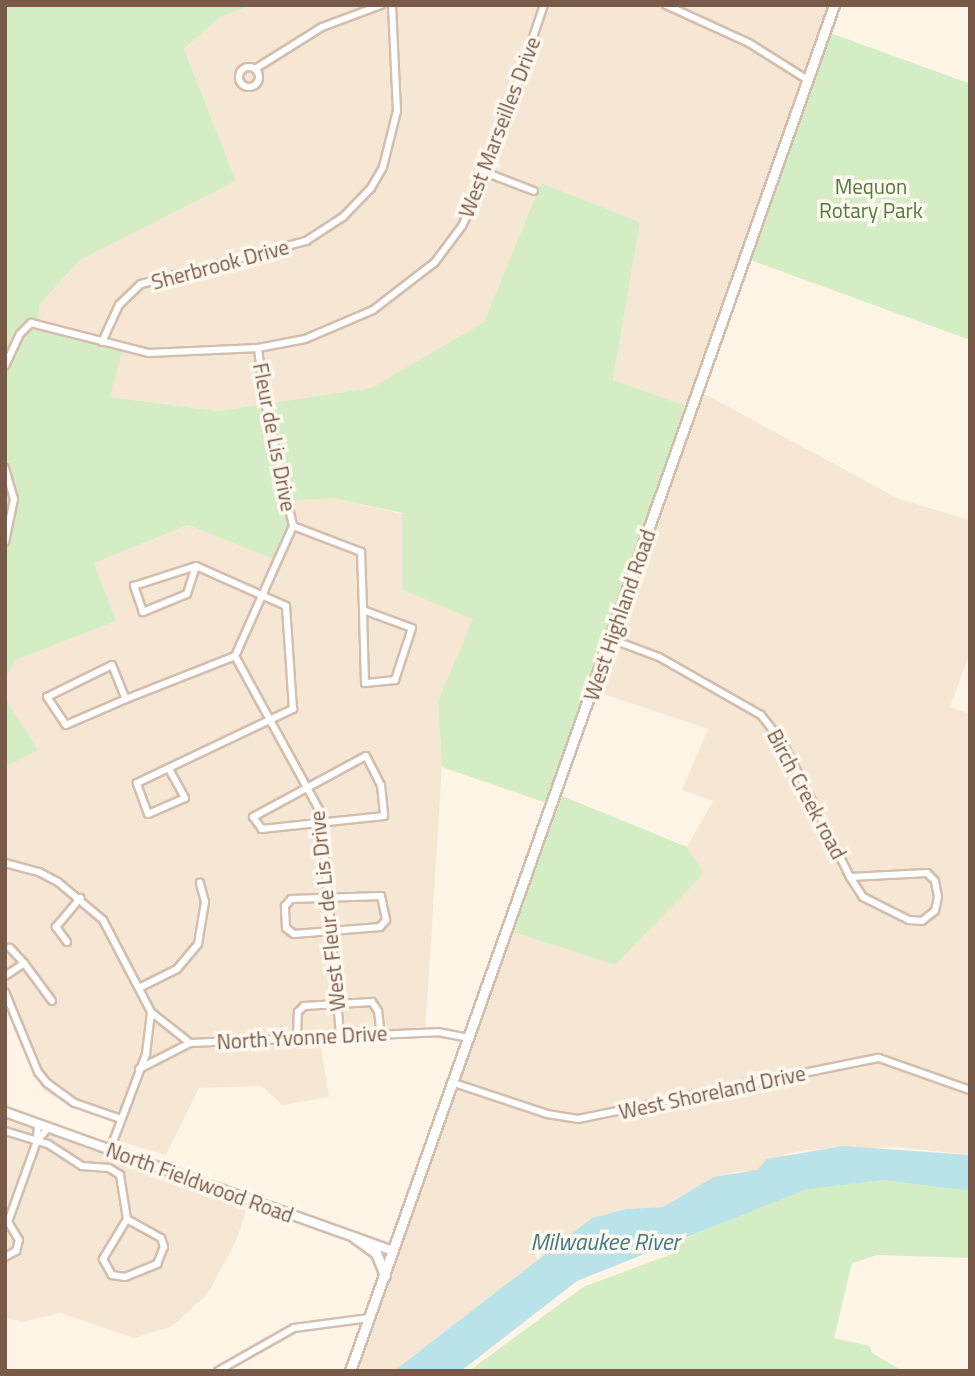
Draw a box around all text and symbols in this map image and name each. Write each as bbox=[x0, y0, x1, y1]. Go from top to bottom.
street label: West Marseilles Drive bbox=[453, 33, 545, 221]
park label: Mequon Rotary Park bbox=[819, 173, 923, 223]
street label: Sherbrook Drive bbox=[148, 234, 292, 294]
street label: Fleur de Lis Drive bbox=[248, 361, 302, 513]
street label: West Highland Road bbox=[578, 526, 660, 704]
street label: Birch Creek road bbox=[762, 725, 852, 863]
street label: West Fleur de Lis Drive bbox=[304, 810, 350, 1012]
street label: North Yvonne Drive bbox=[216, 1020, 388, 1054]
street label: West Shoreland Drive bbox=[616, 1060, 808, 1124]
street label: North Fieldwood Road bbox=[103, 1136, 297, 1228]
water label: Milwaukee River bbox=[530, 1228, 680, 1256]

